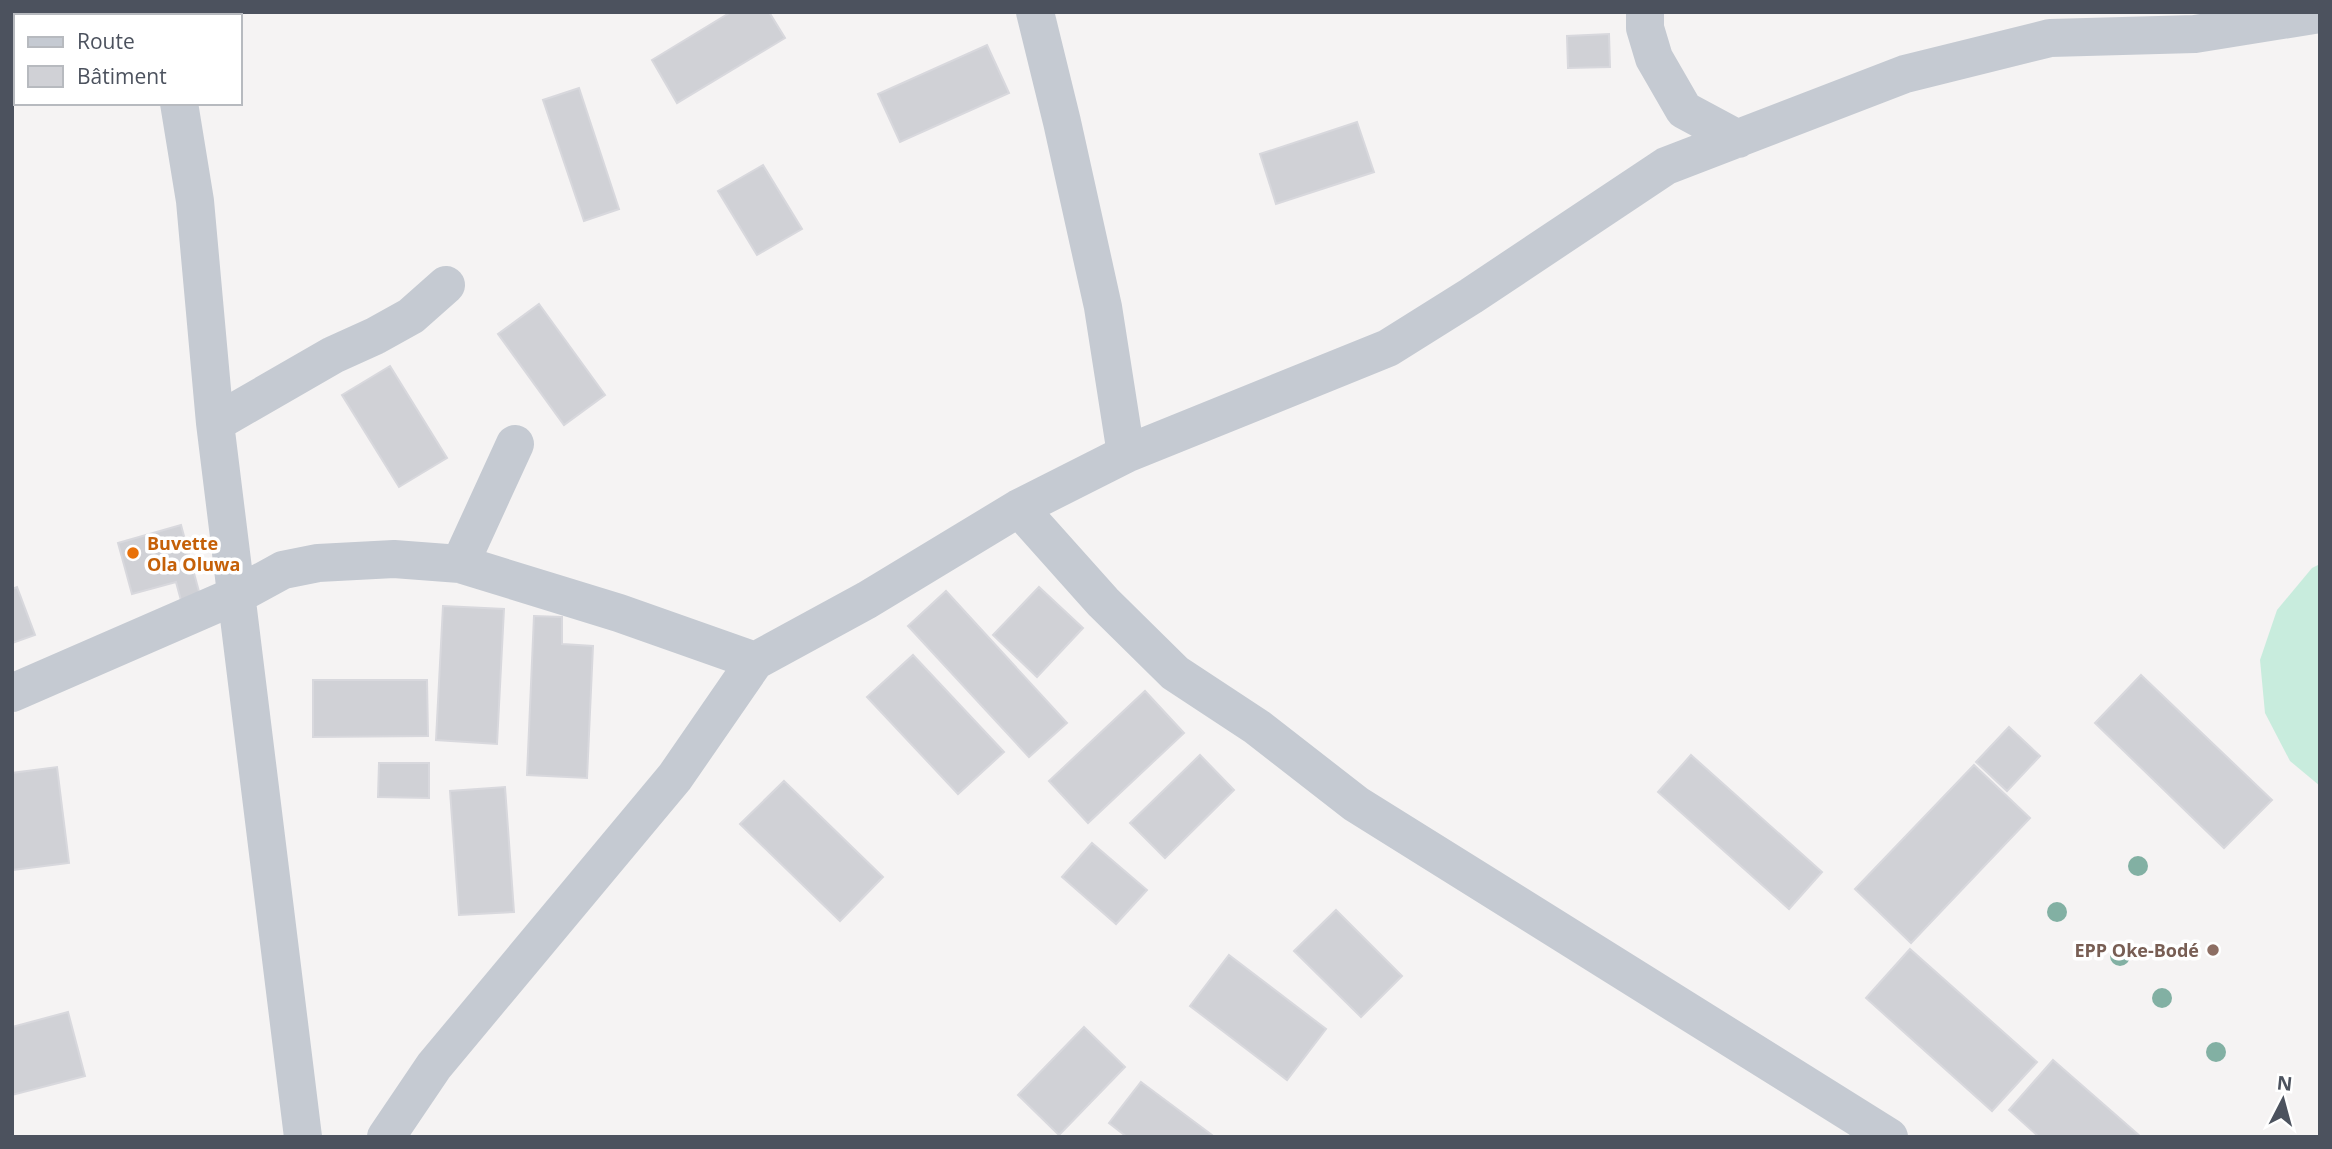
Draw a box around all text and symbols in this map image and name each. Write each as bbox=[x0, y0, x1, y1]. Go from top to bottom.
legend bbox=[14, 14, 242, 105]
text: Route bbox=[77, 27, 135, 55]
text: Bâtiment bbox=[77, 62, 167, 90]
place label: Buvette Ola Oluwa bbox=[147, 531, 240, 576]
marker: Buvette Ola Oluwa bbox=[125, 545, 141, 561]
place label: EPP Oke-Bodé bbox=[2074, 938, 2199, 962]
marker: EPP Oke-Bodé bbox=[2205, 942, 2221, 958]
north arrow bbox=[2248, 1065, 2318, 1135]
text: N bbox=[2276, 1069, 2294, 1097]

